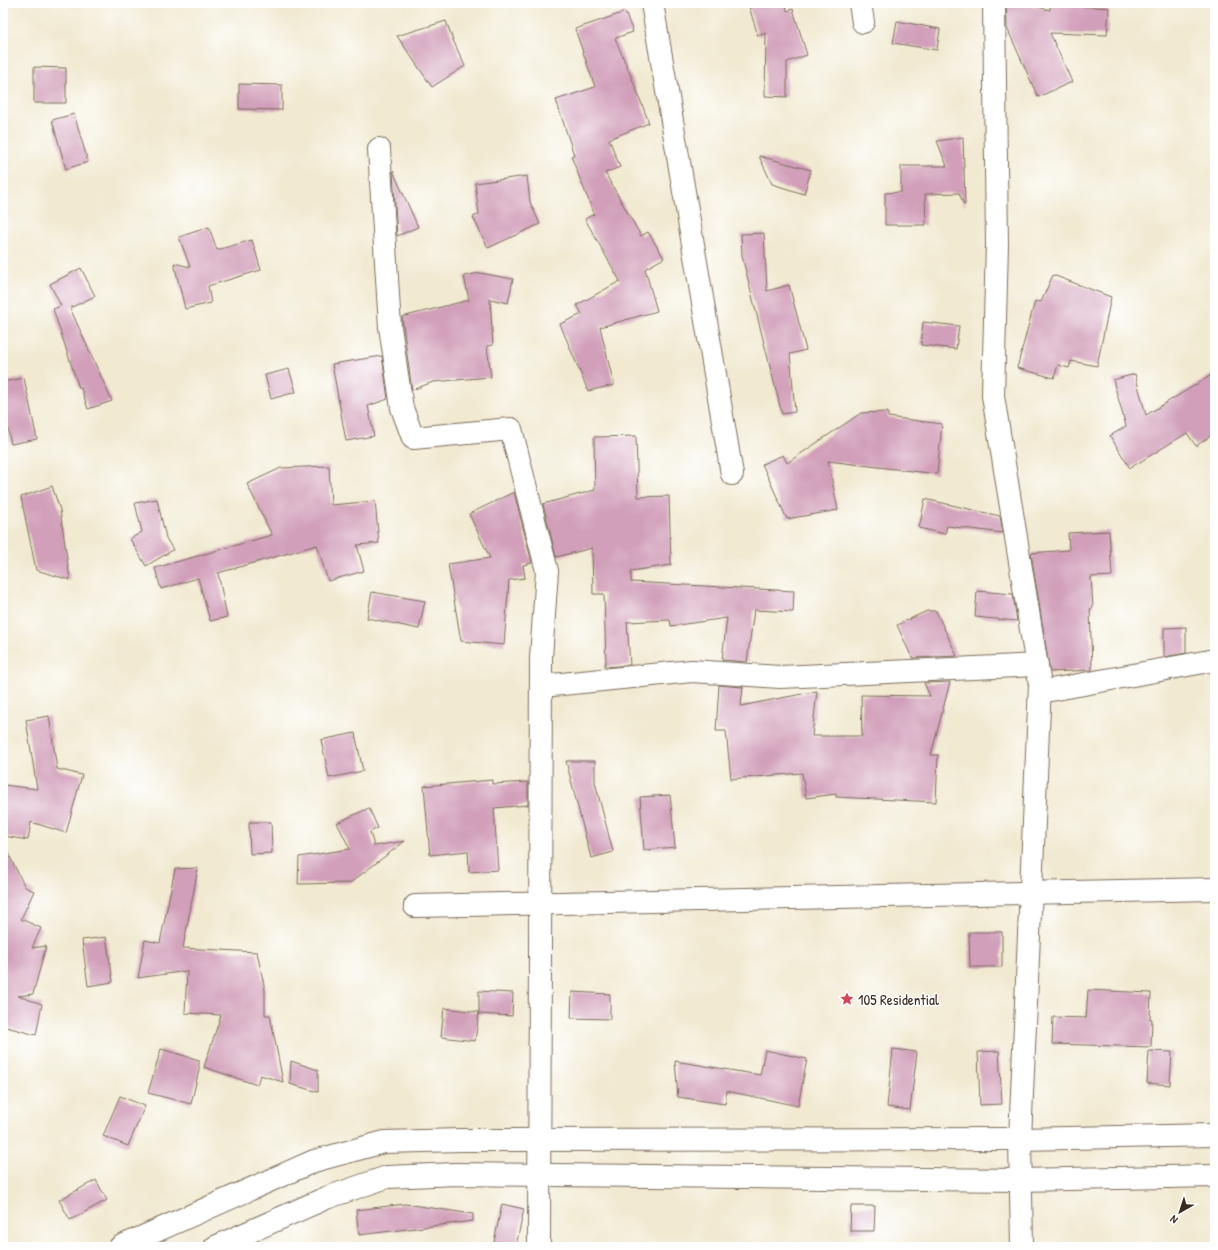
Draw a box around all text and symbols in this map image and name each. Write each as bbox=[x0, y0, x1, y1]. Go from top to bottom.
place label: 105 Residential bbox=[858, 989, 939, 1010]
place icon: 105 Residential bbox=[839, 991, 855, 1007]
north arrow bbox=[1160, 1192, 1200, 1232]
text: N bbox=[1167, 1212, 1180, 1227]

